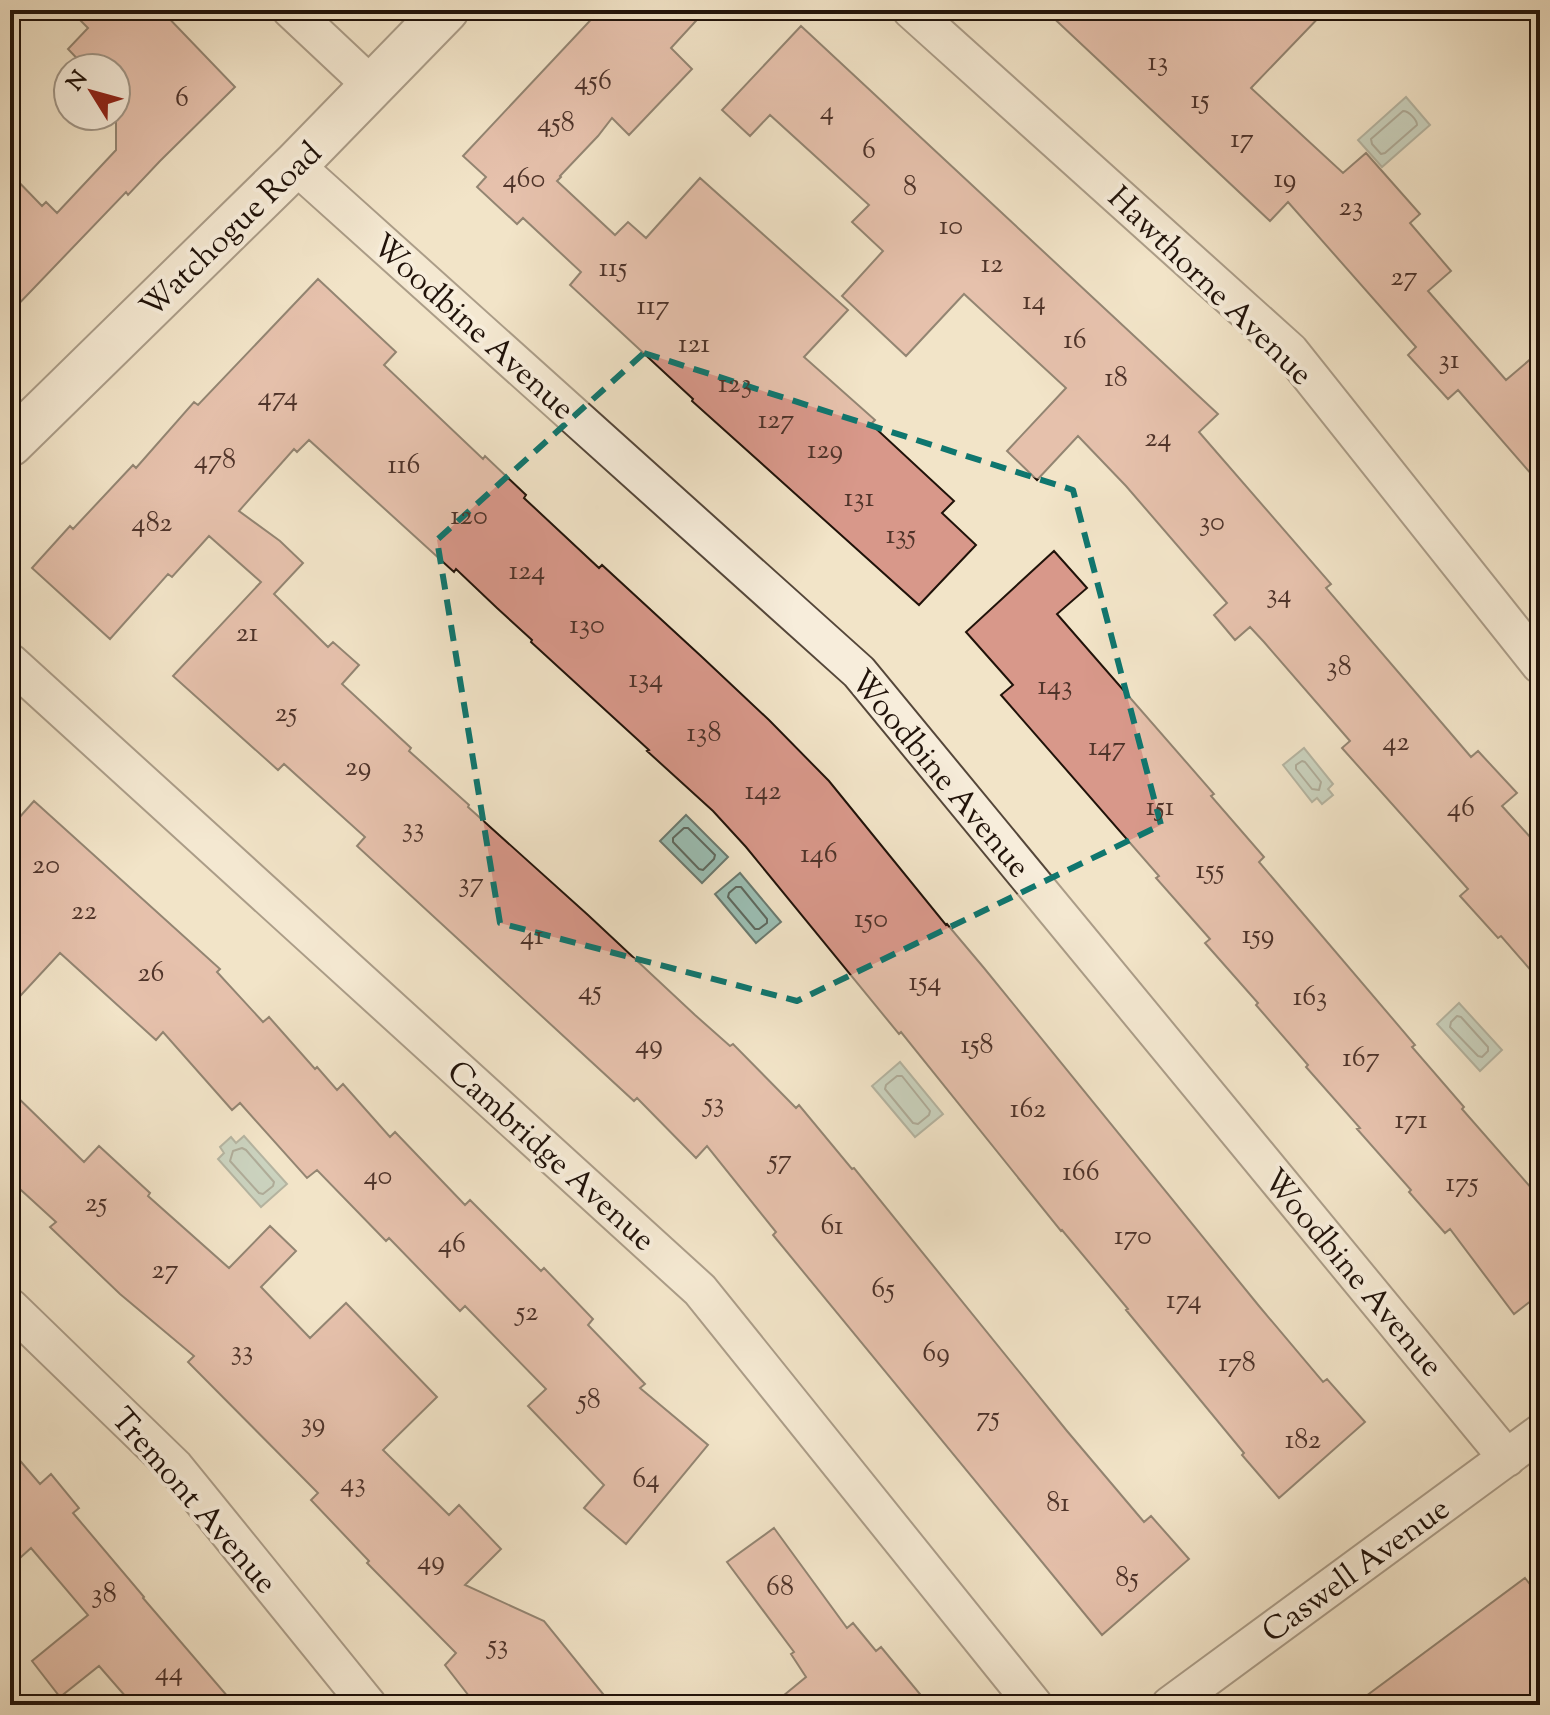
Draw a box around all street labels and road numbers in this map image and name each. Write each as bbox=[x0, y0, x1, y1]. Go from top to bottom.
street label: Watchogue Road bbox=[131, 132, 333, 330]
street label: Hawthorne Avenue bbox=[1096, 177, 1322, 397]
street label: Woodbine Avenue bbox=[360, 224, 584, 432]
street label: Woodbine Avenue bbox=[838, 661, 1040, 889]
street label: Cambridge Avenue bbox=[436, 1051, 664, 1263]
street label: Woodbine Avenue bbox=[1251, 1160, 1453, 1388]
street label: Tremont Avenue bbox=[99, 1399, 287, 1605]
street label: Caswell Avenue bbox=[1253, 1488, 1460, 1655]

